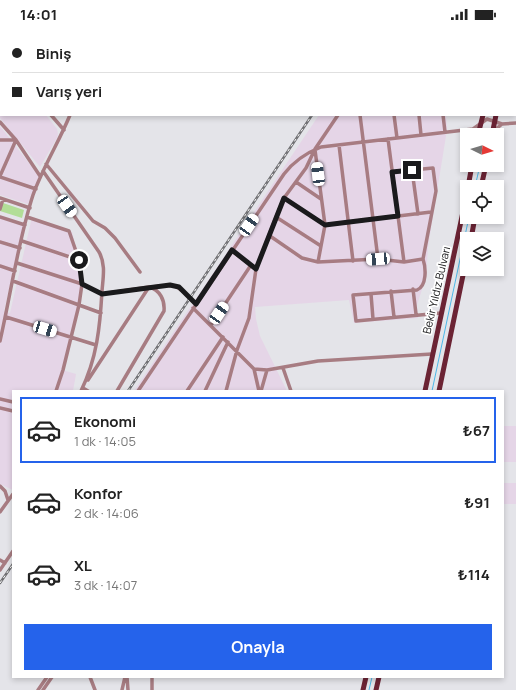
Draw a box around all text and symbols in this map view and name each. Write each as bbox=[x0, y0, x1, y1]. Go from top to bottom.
text: 14:01 bbox=[20, 4, 57, 25]
text: Biniş bbox=[36, 43, 71, 64]
text: Varış yeri bbox=[36, 81, 102, 102]
north arrow bbox=[460, 128, 504, 172]
map controls bbox=[460, 128, 504, 276]
car bbox=[311, 161, 325, 187]
route end bbox=[403, 161, 421, 179]
button: locate bbox=[460, 180, 504, 224]
car bbox=[55, 193, 79, 219]
car bbox=[237, 212, 261, 238]
button: layers bbox=[460, 232, 504, 276]
street label: Bekir Yıldız Bulvarı bbox=[419, 245, 453, 335]
route start bbox=[70, 251, 88, 269]
car bbox=[366, 252, 390, 266]
car bbox=[207, 300, 231, 326]
car bbox=[32, 320, 58, 338]
text: Ekonomi bbox=[74, 411, 136, 432]
icon: car bbox=[26, 412, 62, 448]
text: ₺67 bbox=[463, 420, 490, 441]
text: 1 dk · 14:05 bbox=[74, 432, 136, 450]
text: Konfor bbox=[74, 483, 122, 504]
icon: car bbox=[26, 484, 62, 520]
text: ₺91 bbox=[464, 492, 490, 513]
text: 2 dk · 14:06 bbox=[74, 504, 139, 522]
text: XL bbox=[74, 555, 92, 576]
icon: car bbox=[26, 556, 62, 592]
text: ₺114 bbox=[458, 564, 490, 585]
text: 3 dk · 14:07 bbox=[74, 576, 137, 594]
button: Onayla bbox=[24, 624, 492, 670]

